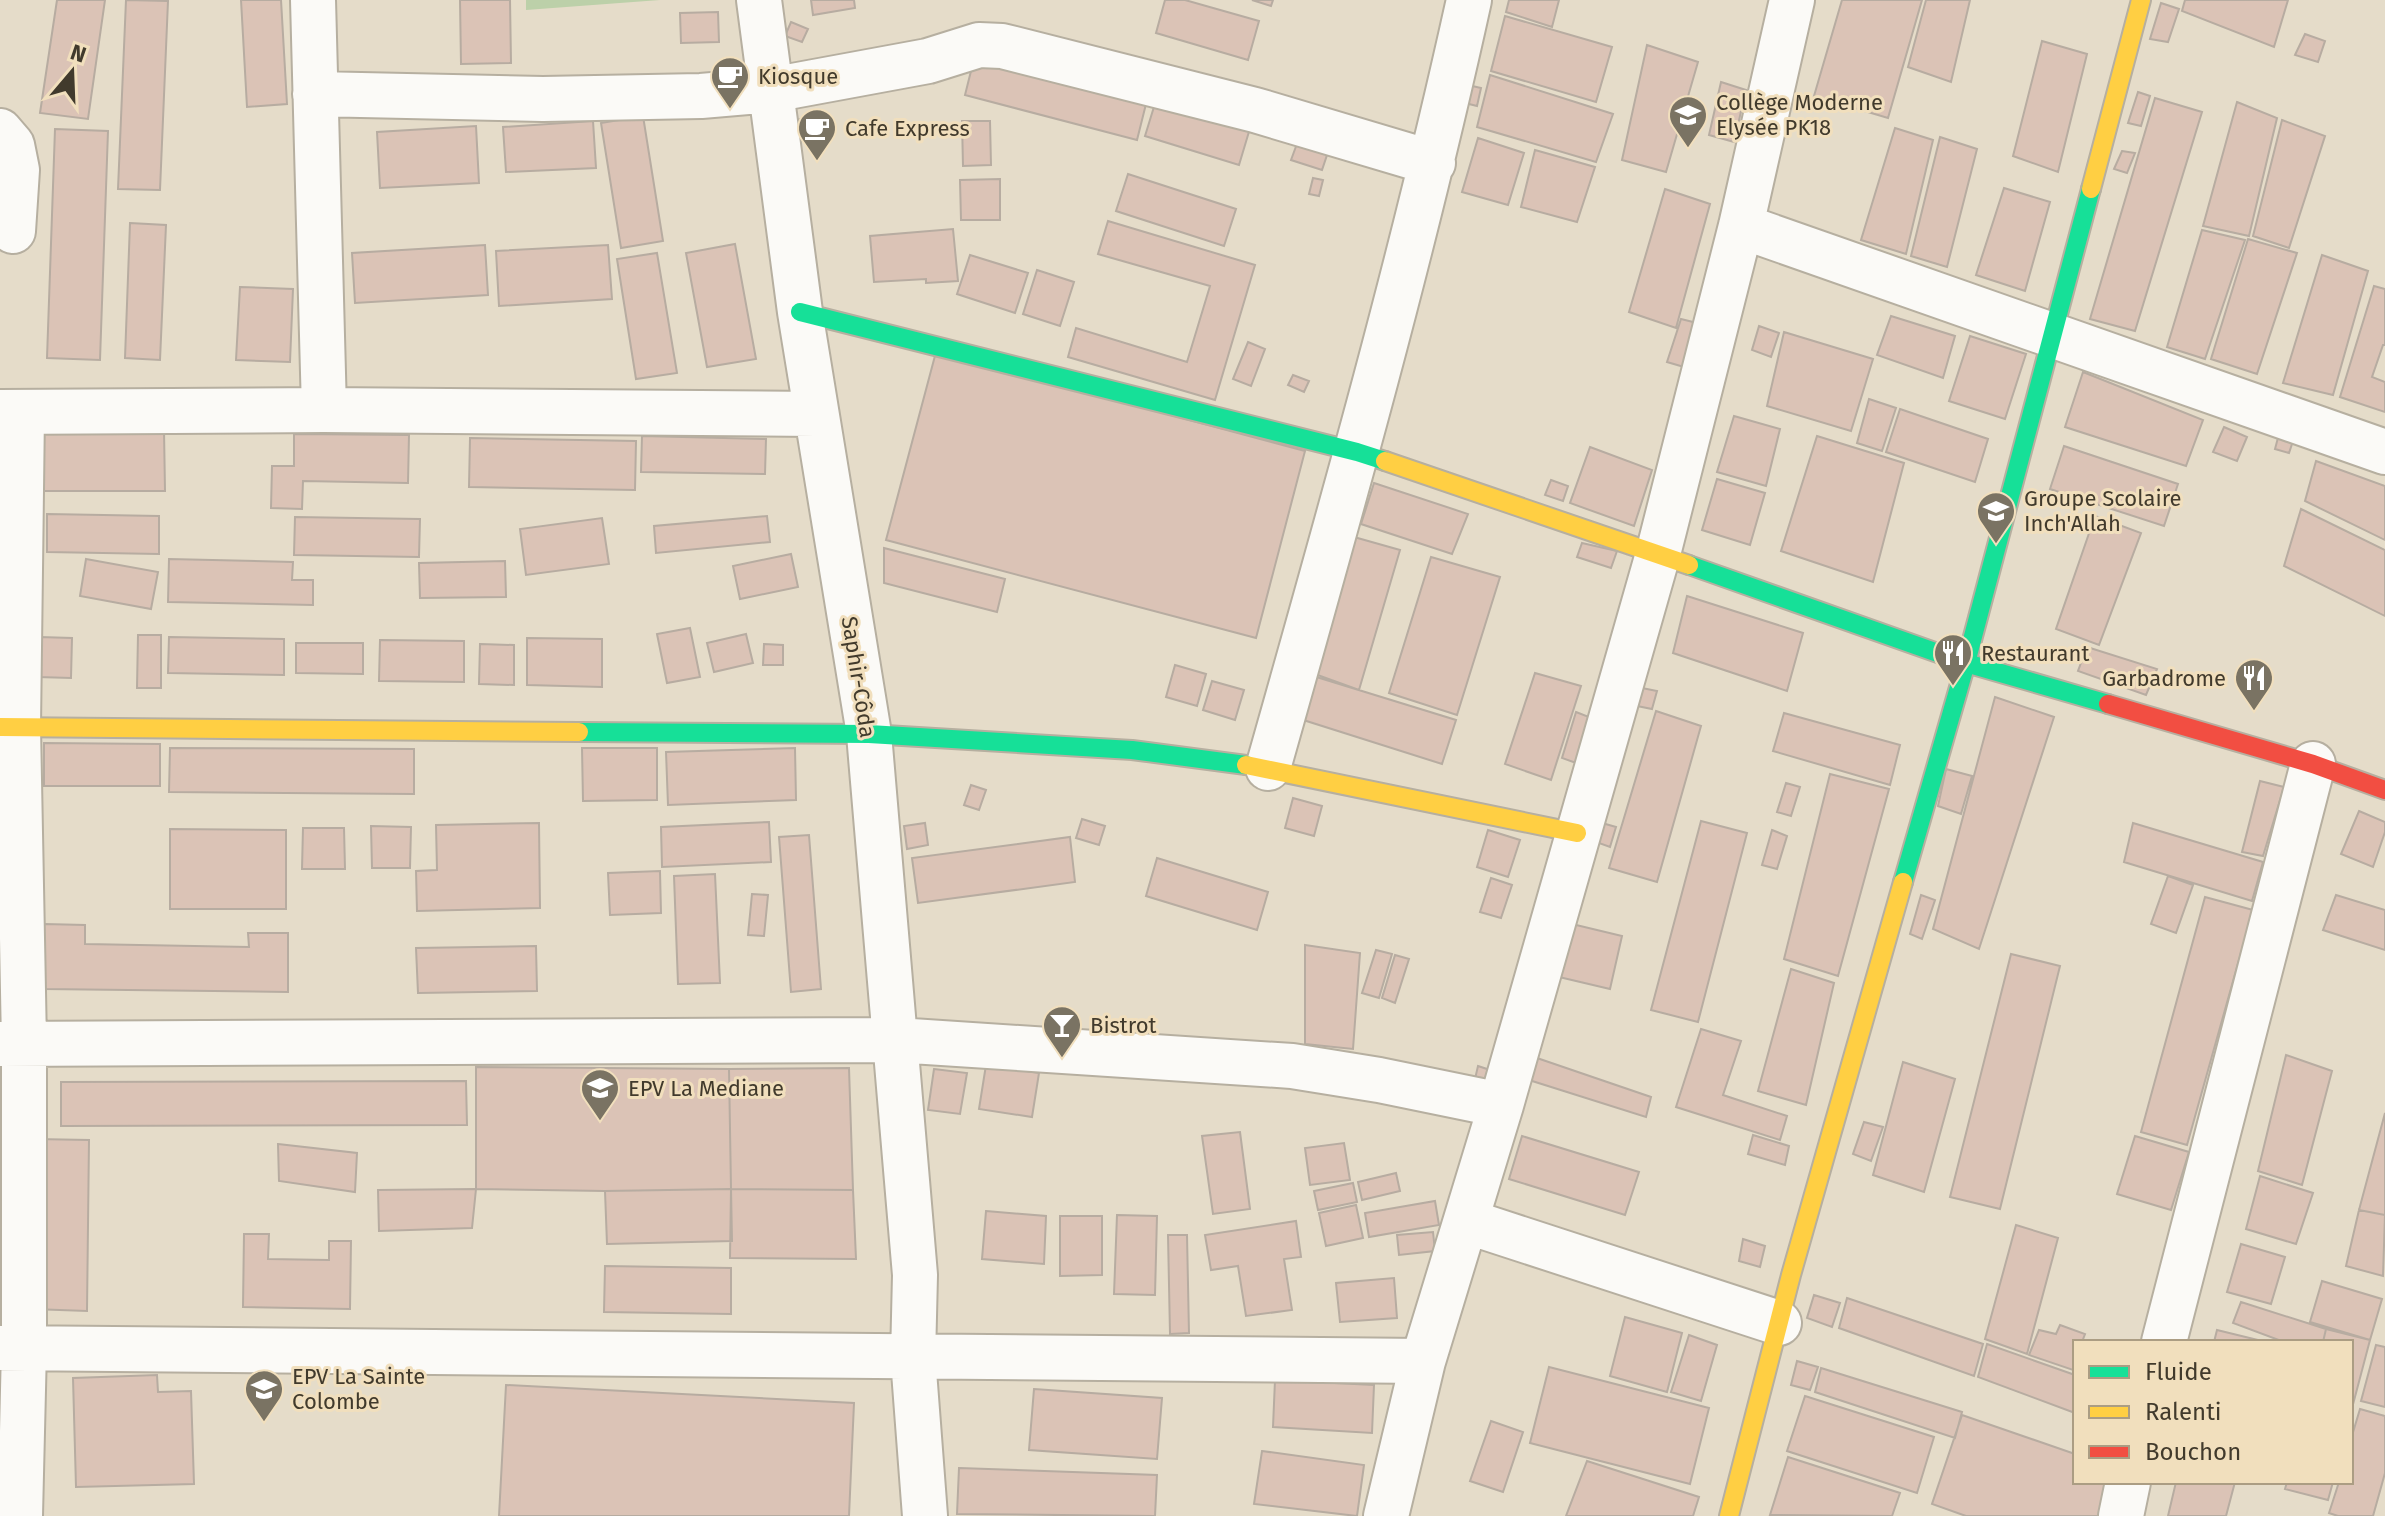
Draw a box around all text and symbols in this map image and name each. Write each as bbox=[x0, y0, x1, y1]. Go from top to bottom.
north arrow bbox=[32, 32, 112, 112]
text: N bbox=[67, 38, 90, 69]
cafe icon: Kiosque bbox=[709, 55, 751, 110]
place label: Kiosque bbox=[758, 63, 838, 90]
place label: Collège Moderne Elysée PK18 bbox=[1716, 89, 1883, 141]
school or university icon: Collège Moderne Elysée PK18 bbox=[1667, 94, 1709, 149]
cafe icon: Cafe Express bbox=[796, 107, 838, 162]
place label: Cafe Express bbox=[845, 115, 970, 142]
place label: Groupe Scolaire Inch'Allah bbox=[2024, 485, 2182, 537]
school or university icon: Groupe Scolaire Inch'Allah bbox=[1975, 490, 2017, 545]
street label: Saphir-Côda bbox=[836, 614, 881, 740]
restaurant icon: Restaurant bbox=[1932, 632, 1974, 687]
place label: Restaurant bbox=[1981, 640, 2089, 667]
restaurant icon: Garbadrome bbox=[2233, 657, 2275, 712]
place label: Garbadrome bbox=[2102, 665, 2226, 692]
bar icon: Bistrot bbox=[1041, 1004, 1083, 1059]
place label: Bistrot bbox=[1090, 1012, 1156, 1039]
school or university icon: EPV La Mediane bbox=[579, 1067, 621, 1122]
place label: EPV La Mediane bbox=[628, 1075, 784, 1102]
legend bbox=[2073, 1340, 2353, 1484]
text: Fluide bbox=[2145, 1358, 2212, 1386]
place label: EPV La Sainte Colombe bbox=[292, 1363, 425, 1415]
school or university icon: EPV La Sainte Colombe bbox=[243, 1368, 285, 1423]
text: Ralenti bbox=[2145, 1398, 2222, 1426]
text: Bouchon bbox=[2145, 1438, 2241, 1466]

